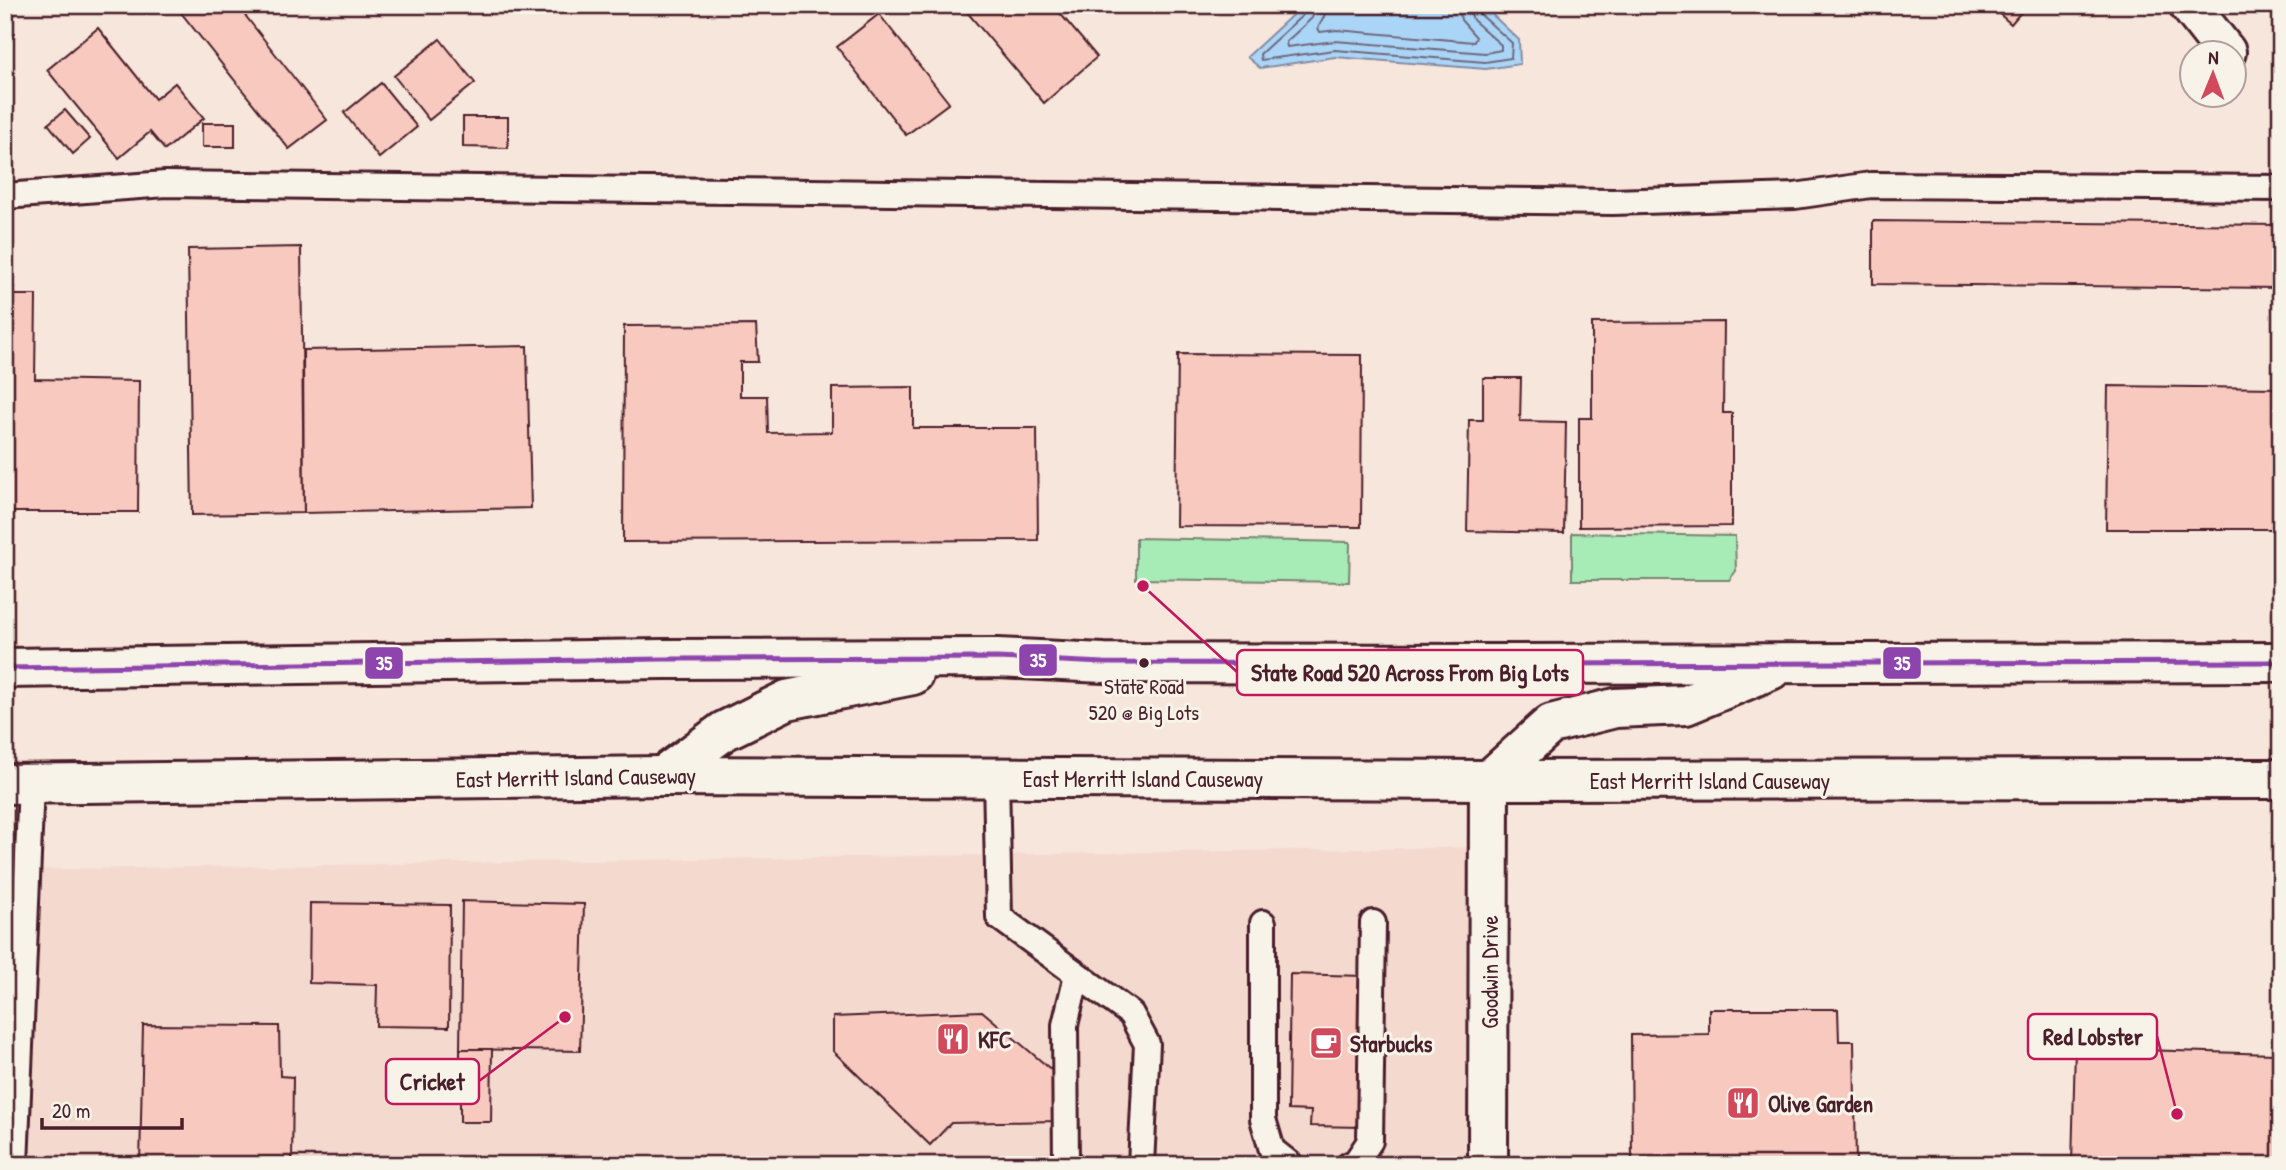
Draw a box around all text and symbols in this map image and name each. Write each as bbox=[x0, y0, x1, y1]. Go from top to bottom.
north arrow bbox=[2178, 38, 2248, 108]
text: N bbox=[2208, 44, 2219, 70]
line badge: 35 bbox=[1018, 643, 1058, 677]
line badge: 35 bbox=[364, 646, 404, 680]
line badge: 35 bbox=[1882, 646, 1922, 680]
text: 35 bbox=[1030, 647, 1047, 673]
text: 35 bbox=[376, 650, 393, 676]
callout: State Road 520 Across From Big Lots bbox=[1237, 650, 1583, 695]
text: 35 bbox=[1894, 650, 1911, 676]
marker: State Road 520 @ Big Lots bbox=[1137, 656, 1151, 670]
text: State Road 520 Across From Big Lots bbox=[1251, 656, 1569, 689]
place label: State Road 520 @ Big Lots bbox=[1089, 672, 1199, 727]
street label: East Merritt Island Causeway bbox=[456, 759, 697, 795]
street label: East Merritt Island Causeway bbox=[1023, 763, 1263, 794]
street label: East Merritt Island Causeway bbox=[1590, 765, 1830, 796]
street label: Goodwin Drive bbox=[1474, 915, 1505, 1029]
callout: Red Lobster bbox=[2028, 1014, 2157, 1059]
restaurant icon: KFC bbox=[934, 1020, 972, 1058]
text: Red Lobster bbox=[2043, 1020, 2144, 1052]
place label: KFC bbox=[978, 1024, 1011, 1055]
cafe icon: Starbucks bbox=[1307, 1024, 1345, 1062]
place label: Starbucks bbox=[1350, 1028, 1432, 1059]
callout: Cricket bbox=[386, 1059, 479, 1104]
text: Cricket bbox=[400, 1065, 465, 1097]
restaurant icon: Olive Garden bbox=[1724, 1084, 1762, 1122]
scale bar bbox=[42, 1086, 182, 1130]
place label: Olive Garden bbox=[1768, 1088, 1873, 1119]
text: 20 m bbox=[52, 1096, 90, 1125]

